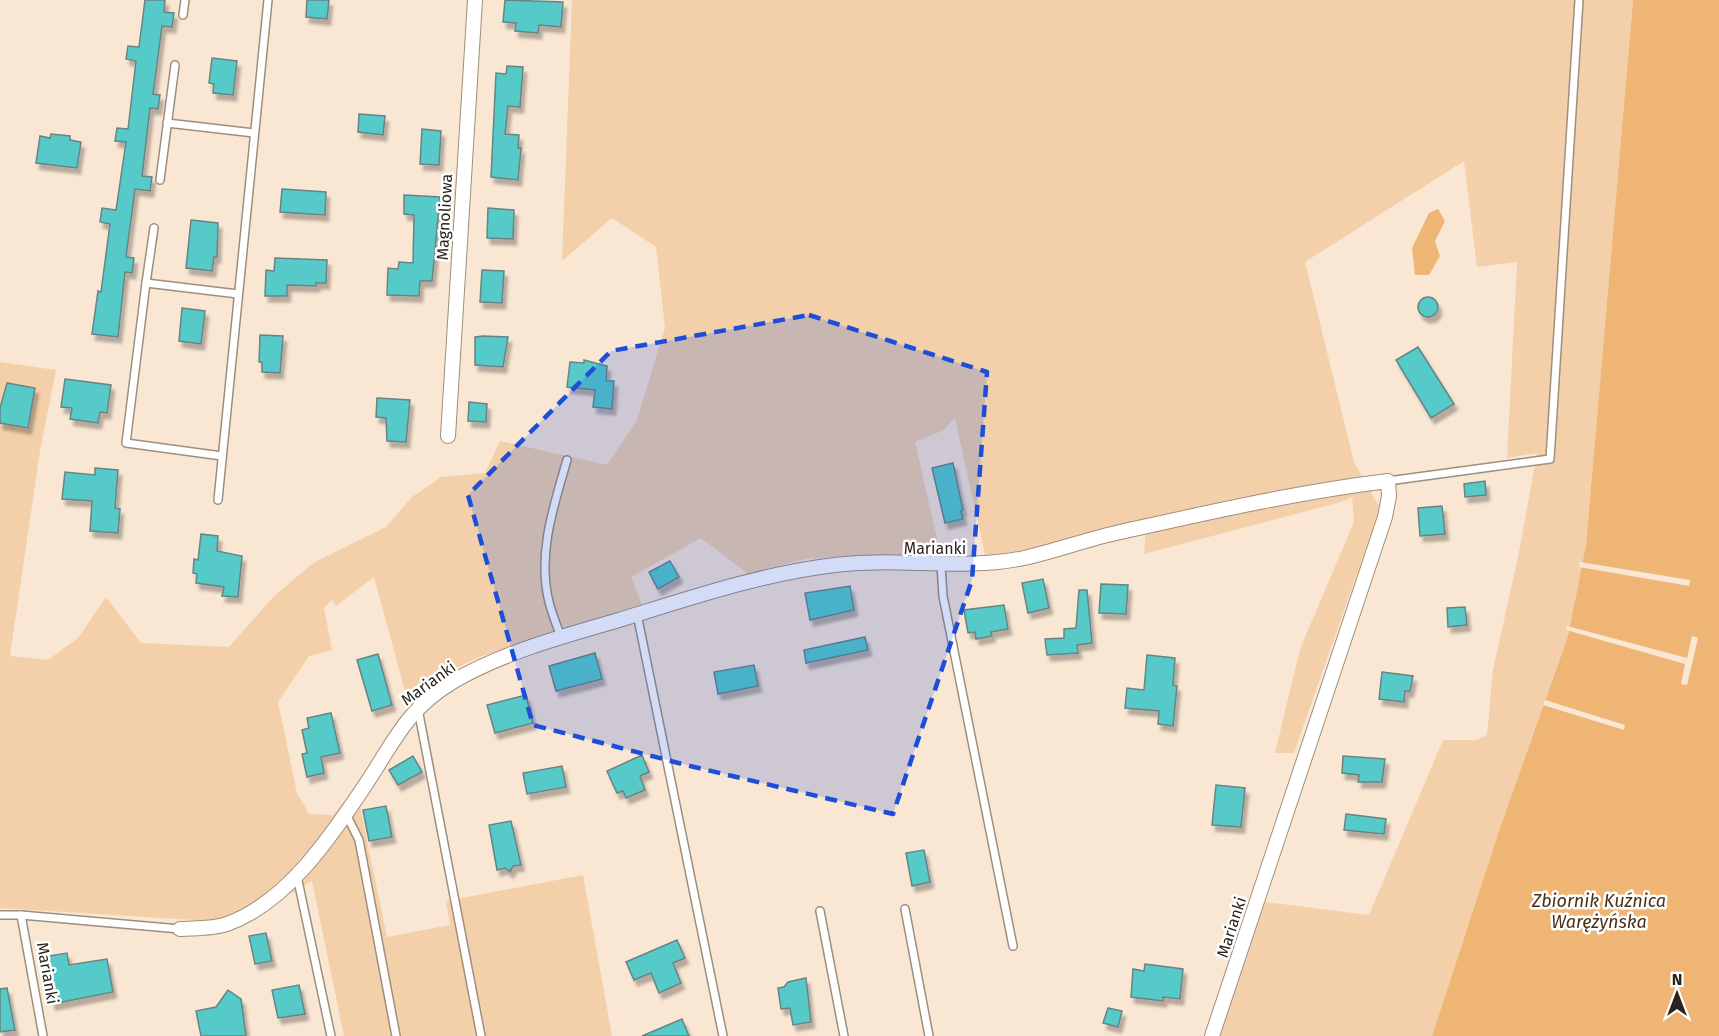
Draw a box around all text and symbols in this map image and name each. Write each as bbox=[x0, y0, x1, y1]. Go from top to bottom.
street label: Magnoliowa bbox=[433, 173, 456, 261]
street label: Marianki bbox=[904, 539, 966, 558]
street label: Marianki bbox=[397, 657, 459, 709]
water label: Zbiornik Kuźnica Warężyńska bbox=[1531, 890, 1666, 933]
street label: Marianki bbox=[1213, 894, 1250, 960]
street label: Marianki bbox=[33, 941, 62, 1006]
north arrow bbox=[1647, 964, 1707, 1024]
text: N bbox=[1672, 970, 1682, 989]

